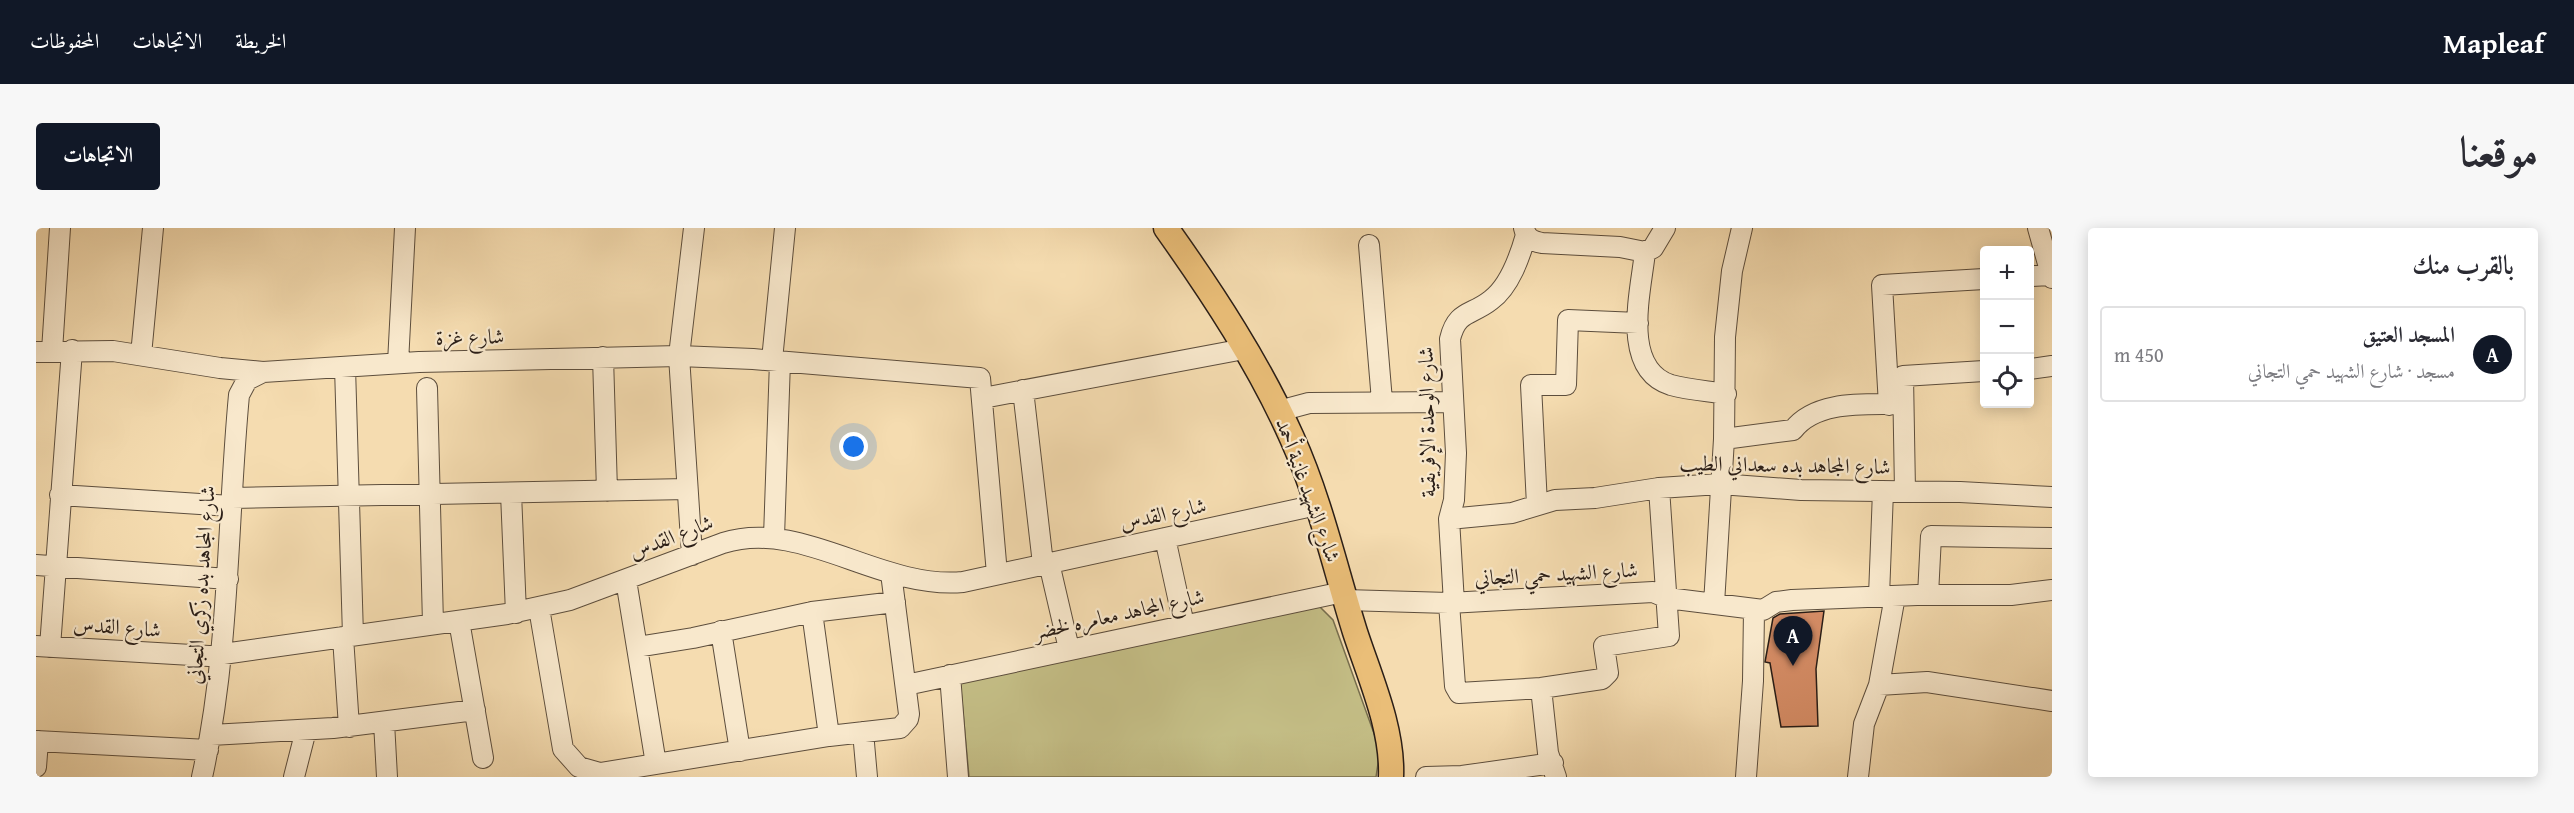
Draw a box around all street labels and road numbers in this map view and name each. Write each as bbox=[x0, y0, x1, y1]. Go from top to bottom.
street label: شارع غزة bbox=[435, 320, 505, 356]
street label: شارع الوحدة الإفريقية bbox=[1410, 346, 1446, 498]
street label: شارع الشهيد غانية أحمد bbox=[1265, 413, 1349, 567]
street label: شارع المجاهد بده سعداني الطيب bbox=[1679, 447, 1891, 485]
street label: شارع المجاهد بده زكري التجاني bbox=[178, 485, 226, 686]
street label: شارع القدس bbox=[1117, 489, 1210, 541]
street label: شارع القدس bbox=[624, 506, 719, 570]
street label: شارع الشهيد حمي التجاني bbox=[1473, 554, 1639, 598]
street label: شارع المجاهد معامره لخضر bbox=[1029, 580, 1208, 650]
street label: شارع القدس bbox=[72, 608, 162, 648]

